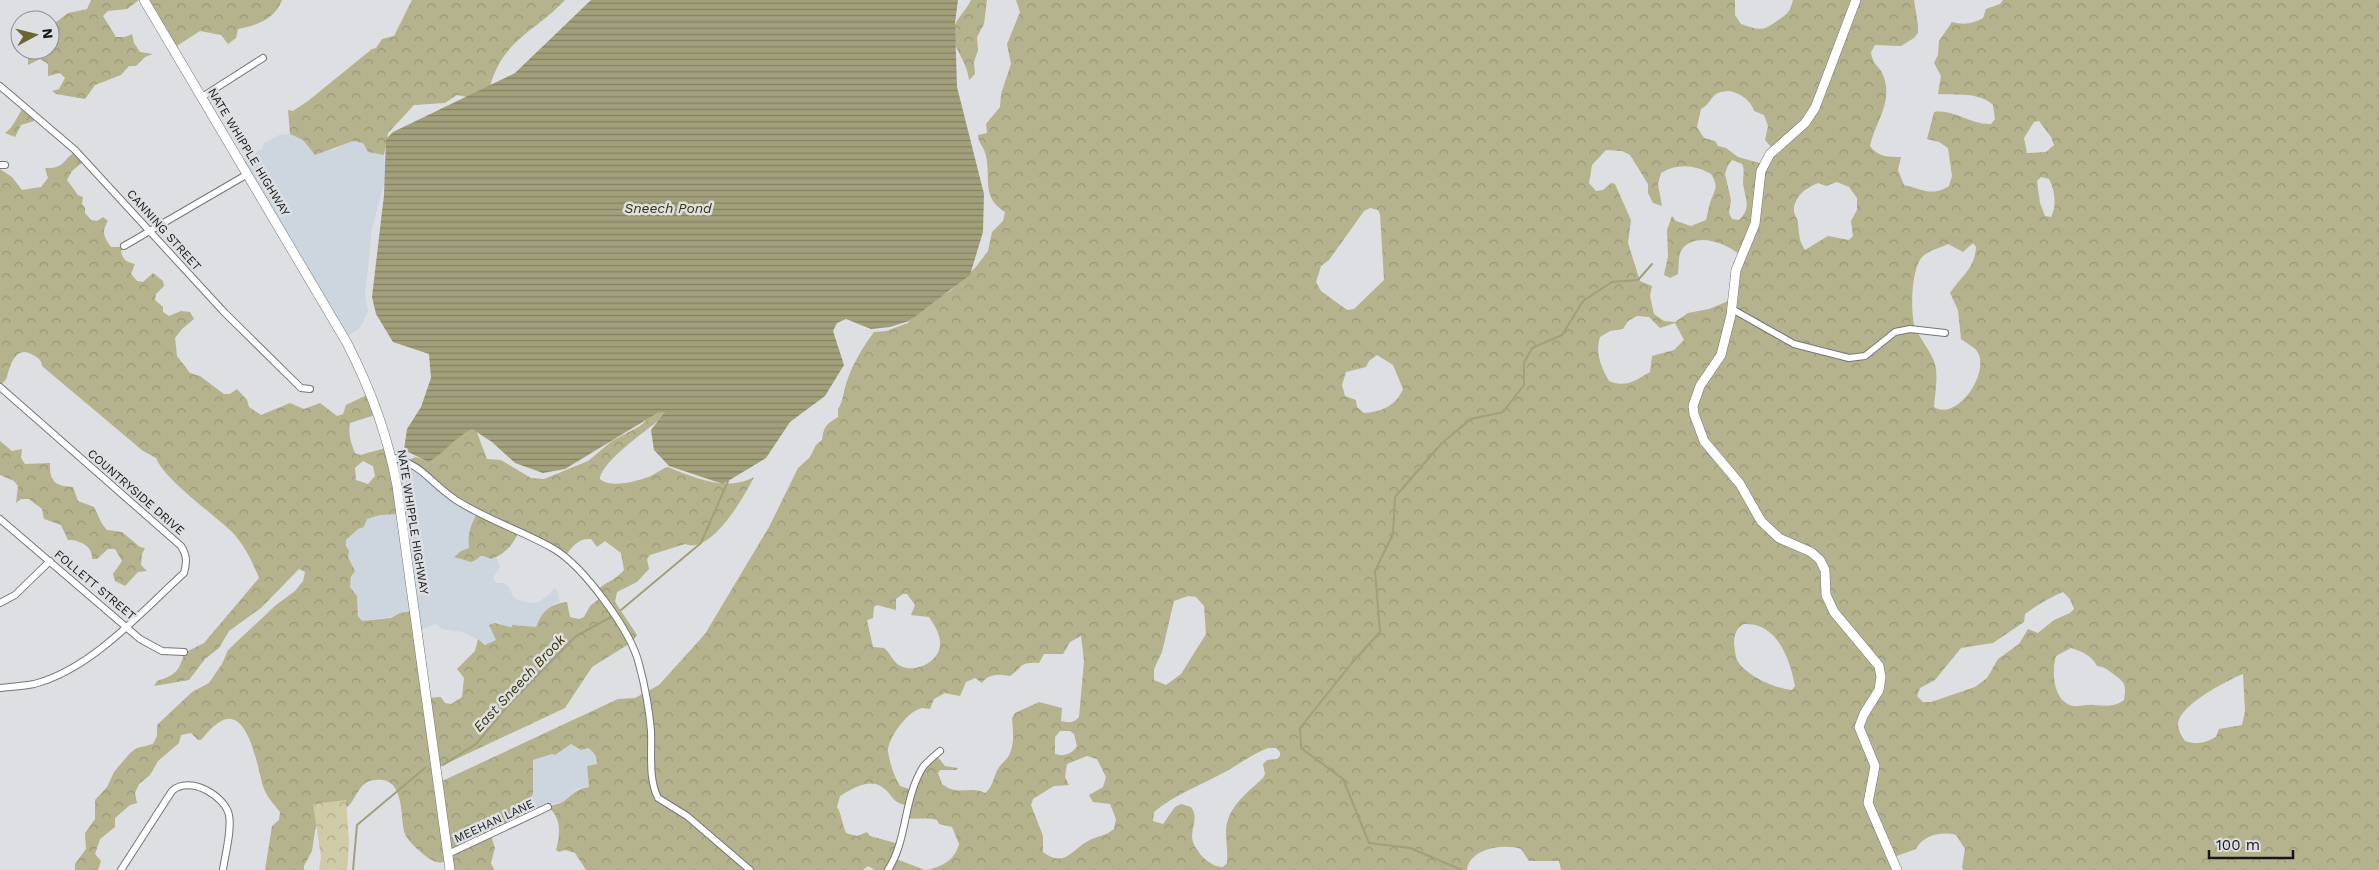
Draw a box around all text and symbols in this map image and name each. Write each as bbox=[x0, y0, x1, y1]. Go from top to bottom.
north arrow bbox=[10, 10, 60, 60]
text: N bbox=[39, 27, 56, 40]
street label: NATE WHIPPLE HIGHWAY bbox=[205, 86, 293, 219]
street label: CANNING STREET bbox=[124, 187, 204, 273]
water label: Sneech Pond bbox=[624, 200, 712, 216]
street label: COUNTRYSIDE DRIVE bbox=[85, 446, 187, 538]
street label: NATE WHIPPLE HIGHWAY bbox=[395, 448, 431, 596]
street label: FOLLETT STREET bbox=[52, 547, 138, 623]
water label: East Sneech Brook bbox=[470, 631, 568, 735]
street label: MEEHAN LANE bbox=[452, 796, 537, 846]
scale bar bbox=[2209, 828, 2293, 860]
text: 100 m bbox=[2216, 836, 2260, 854]

